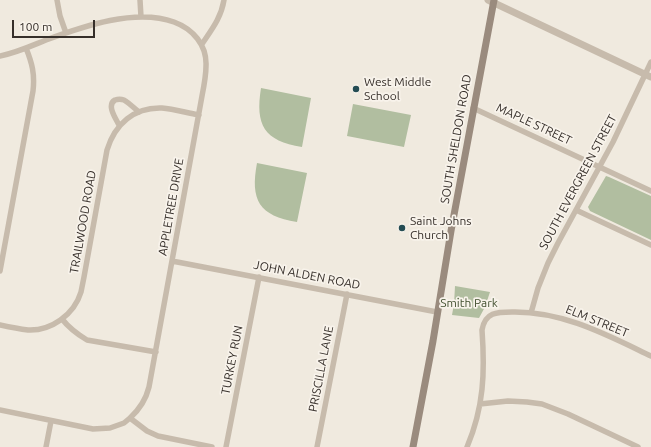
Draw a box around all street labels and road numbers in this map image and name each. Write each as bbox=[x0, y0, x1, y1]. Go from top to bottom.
street label: SOUTH SHELDON ROAD bbox=[438, 73, 474, 205]
street label: MAPLE STREET bbox=[494, 100, 574, 148]
street label: SOUTH EVERGREEN STREET bbox=[536, 112, 620, 252]
street label: APPLETREE DRIVE bbox=[155, 157, 187, 257]
street label: TRAILWOOD ROAD bbox=[67, 169, 99, 275]
street label: JOHN ALDEN ROAD bbox=[252, 258, 362, 292]
street label: ELM STREET bbox=[563, 302, 631, 340]
street label: TURKEY RUN bbox=[218, 324, 246, 396]
street label: PRISCILLA LANE bbox=[306, 325, 336, 413]

